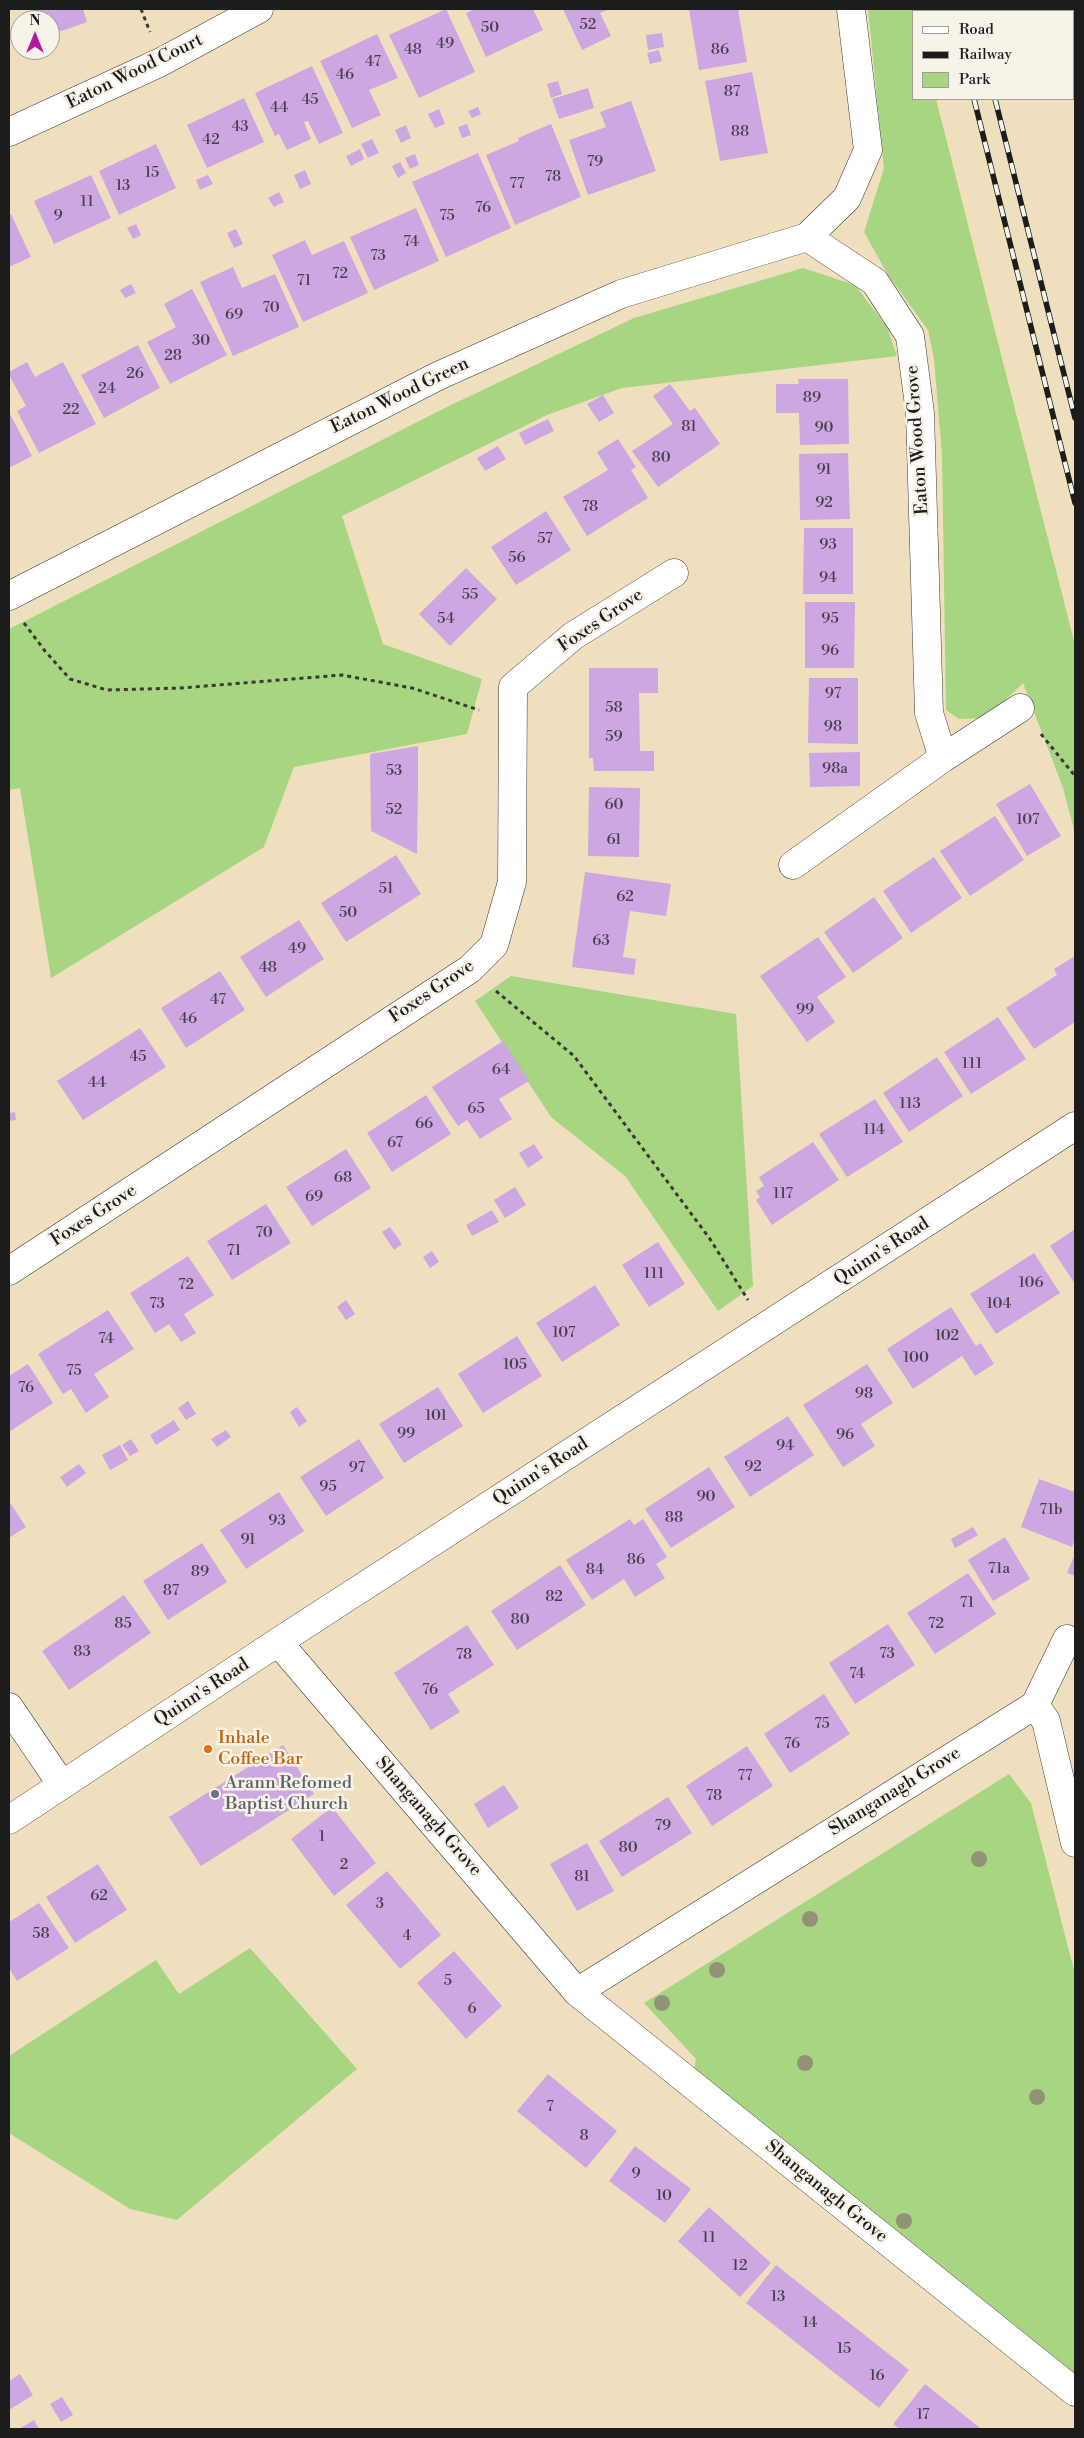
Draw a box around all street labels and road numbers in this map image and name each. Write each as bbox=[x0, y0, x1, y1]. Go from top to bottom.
street label: Eaton Wood Court bbox=[63, 30, 207, 114]
street label: Eaton Wood Green bbox=[327, 353, 473, 439]
street label: Eaton Wood Grove bbox=[902, 364, 934, 516]
street label: Foxes Grove bbox=[554, 585, 648, 657]
street label: Foxes Grove bbox=[385, 956, 479, 1028]
street label: Foxes Grove bbox=[47, 1180, 141, 1252]
street label: Quinn's Road bbox=[830, 1213, 934, 1291]
street label: Quinn's Road bbox=[489, 1433, 593, 1511]
street label: Quinn's Road bbox=[150, 1654, 254, 1732]
street label: Shanganagh Grove bbox=[825, 1743, 965, 1841]
street label: Shanganagh Grove bbox=[370, 1753, 486, 1881]
street label: Shanganagh Grove bbox=[760, 2136, 892, 2248]

